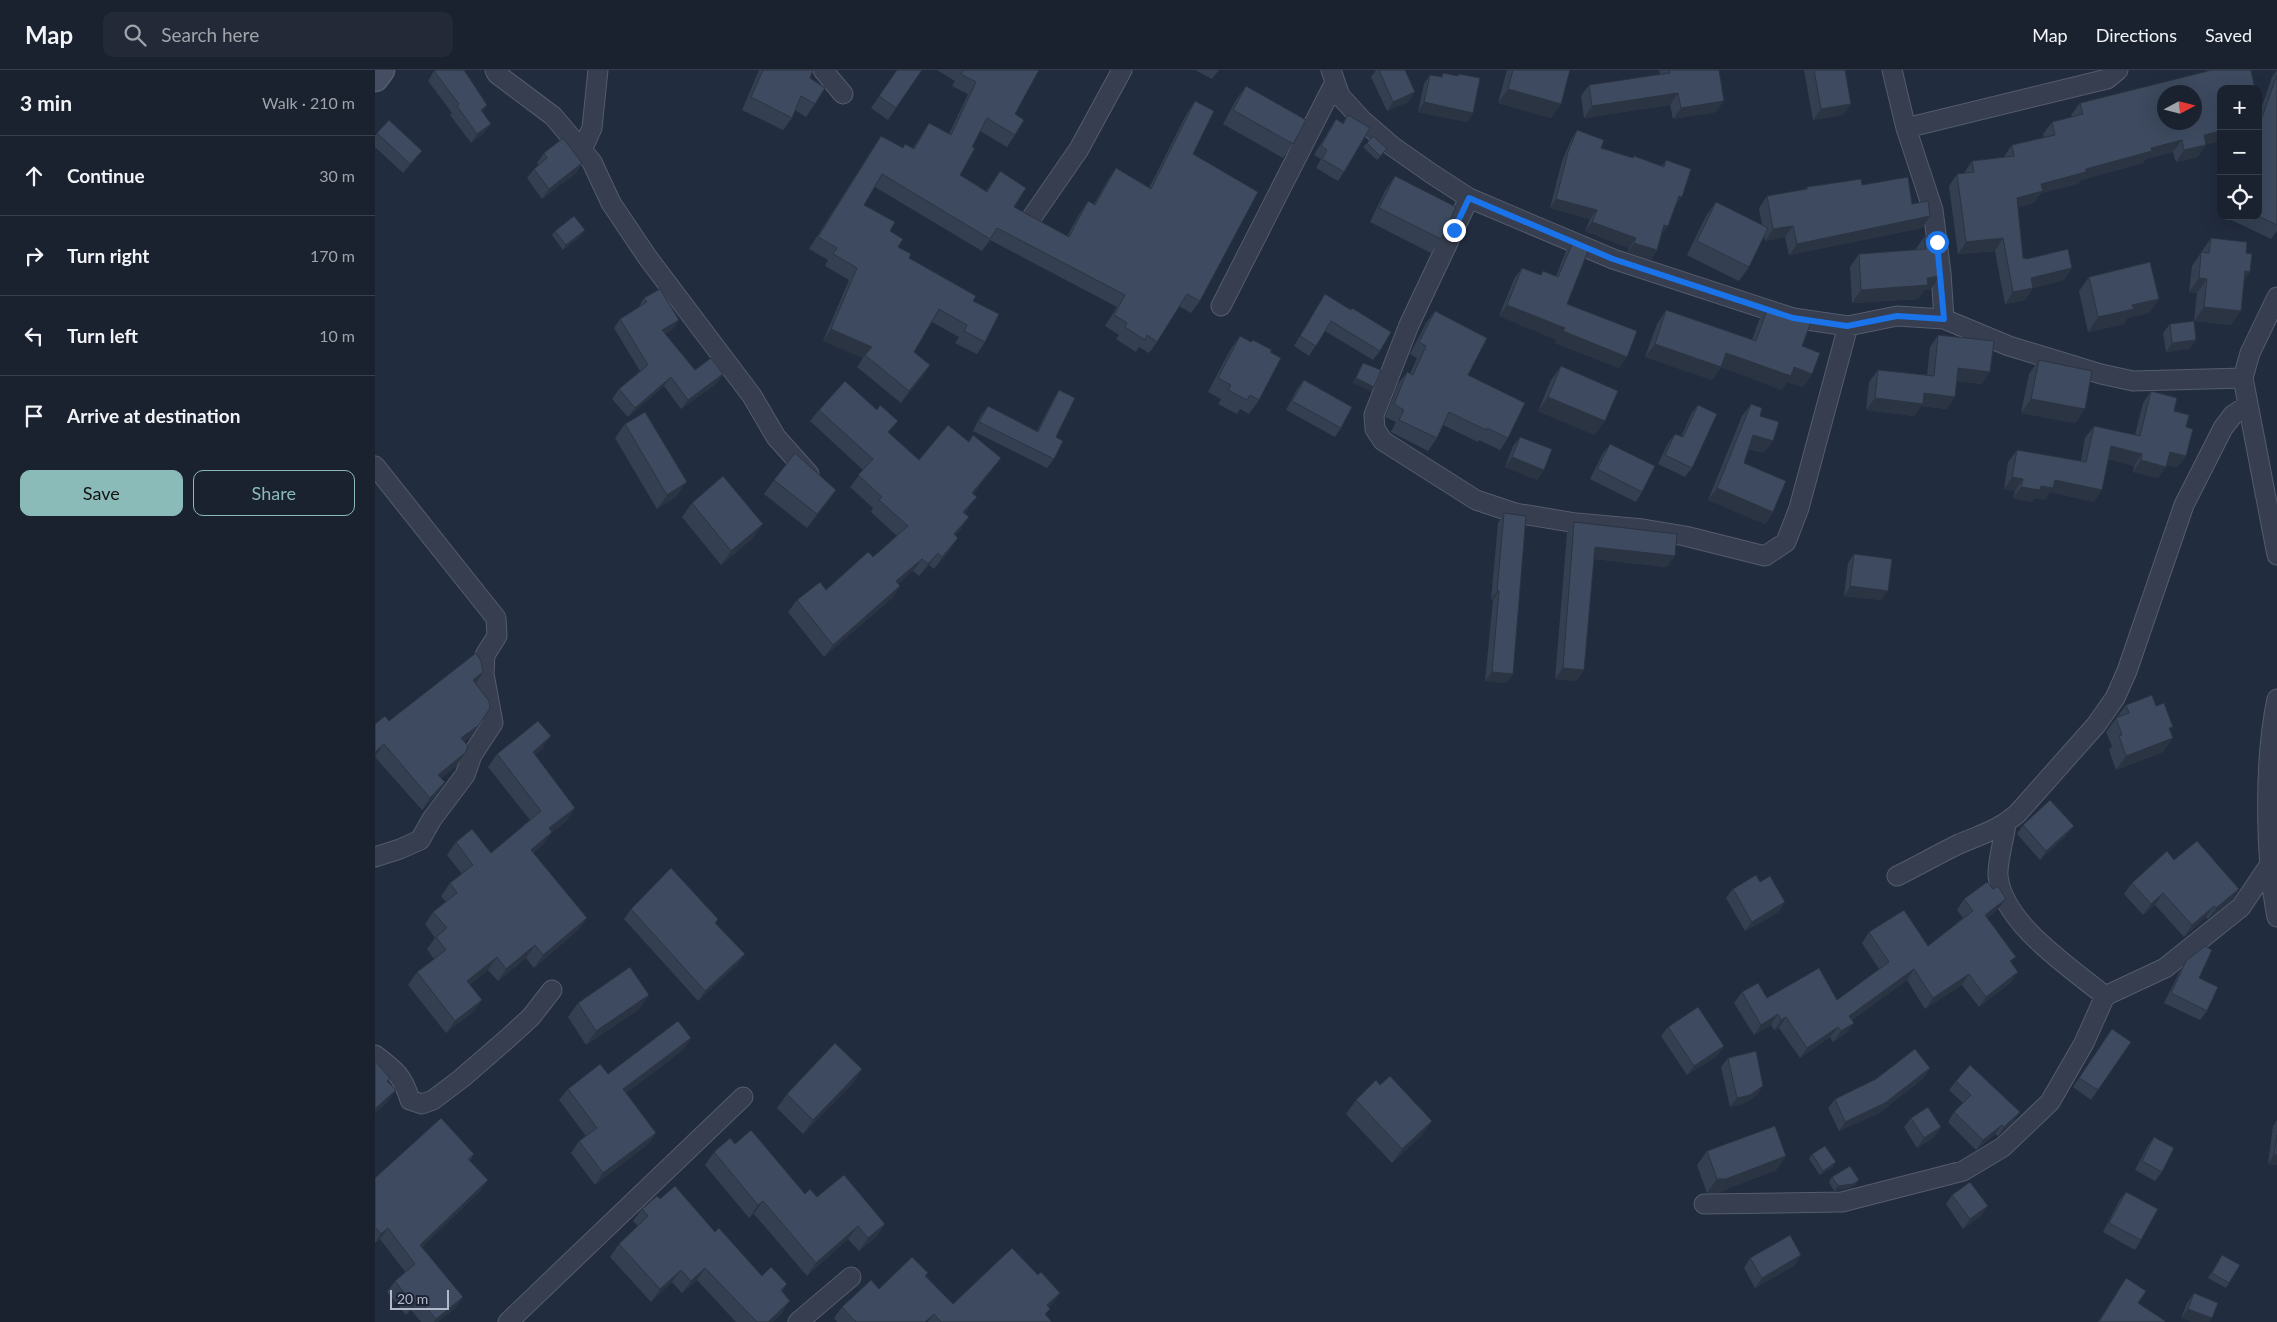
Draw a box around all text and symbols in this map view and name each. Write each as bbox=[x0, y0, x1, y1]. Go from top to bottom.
search box bbox=[103, 12, 453, 57]
text: Map bbox=[25, 20, 73, 49]
icon: search bbox=[121, 21, 149, 49]
text: Search here bbox=[161, 23, 259, 46]
text: Map bbox=[2032, 24, 2068, 46]
text: Directions bbox=[2096, 24, 2177, 46]
text: Saved bbox=[2205, 24, 2252, 46]
north arrow bbox=[2157, 85, 2202, 130]
map controls bbox=[2217, 85, 2262, 220]
button: + bbox=[2217, 85, 2262, 130]
text: 3 min bbox=[20, 90, 72, 115]
text: Walk · 210 m bbox=[262, 93, 355, 112]
button: − bbox=[2217, 130, 2262, 175]
icon: ahead bbox=[20, 162, 48, 190]
text: Continue bbox=[67, 164, 145, 187]
text: 30 m bbox=[319, 166, 355, 185]
button: locate bbox=[2217, 175, 2262, 220]
route end bbox=[1443, 219, 1466, 242]
route start bbox=[1926, 231, 1949, 254]
icon: right bbox=[20, 242, 48, 270]
text: Turn right bbox=[67, 244, 149, 267]
text: 170 m bbox=[310, 246, 355, 265]
icon: left bbox=[20, 322, 48, 350]
text: Turn left bbox=[67, 324, 138, 347]
text: 10 m bbox=[319, 326, 355, 345]
icon: arrive bbox=[20, 402, 48, 430]
text: Arrive at destination bbox=[67, 404, 240, 427]
button: Save bbox=[20, 470, 183, 516]
button: Share bbox=[193, 470, 355, 516]
scale bar bbox=[390, 1287, 449, 1310]
text: 20 m bbox=[397, 1290, 428, 1307]

